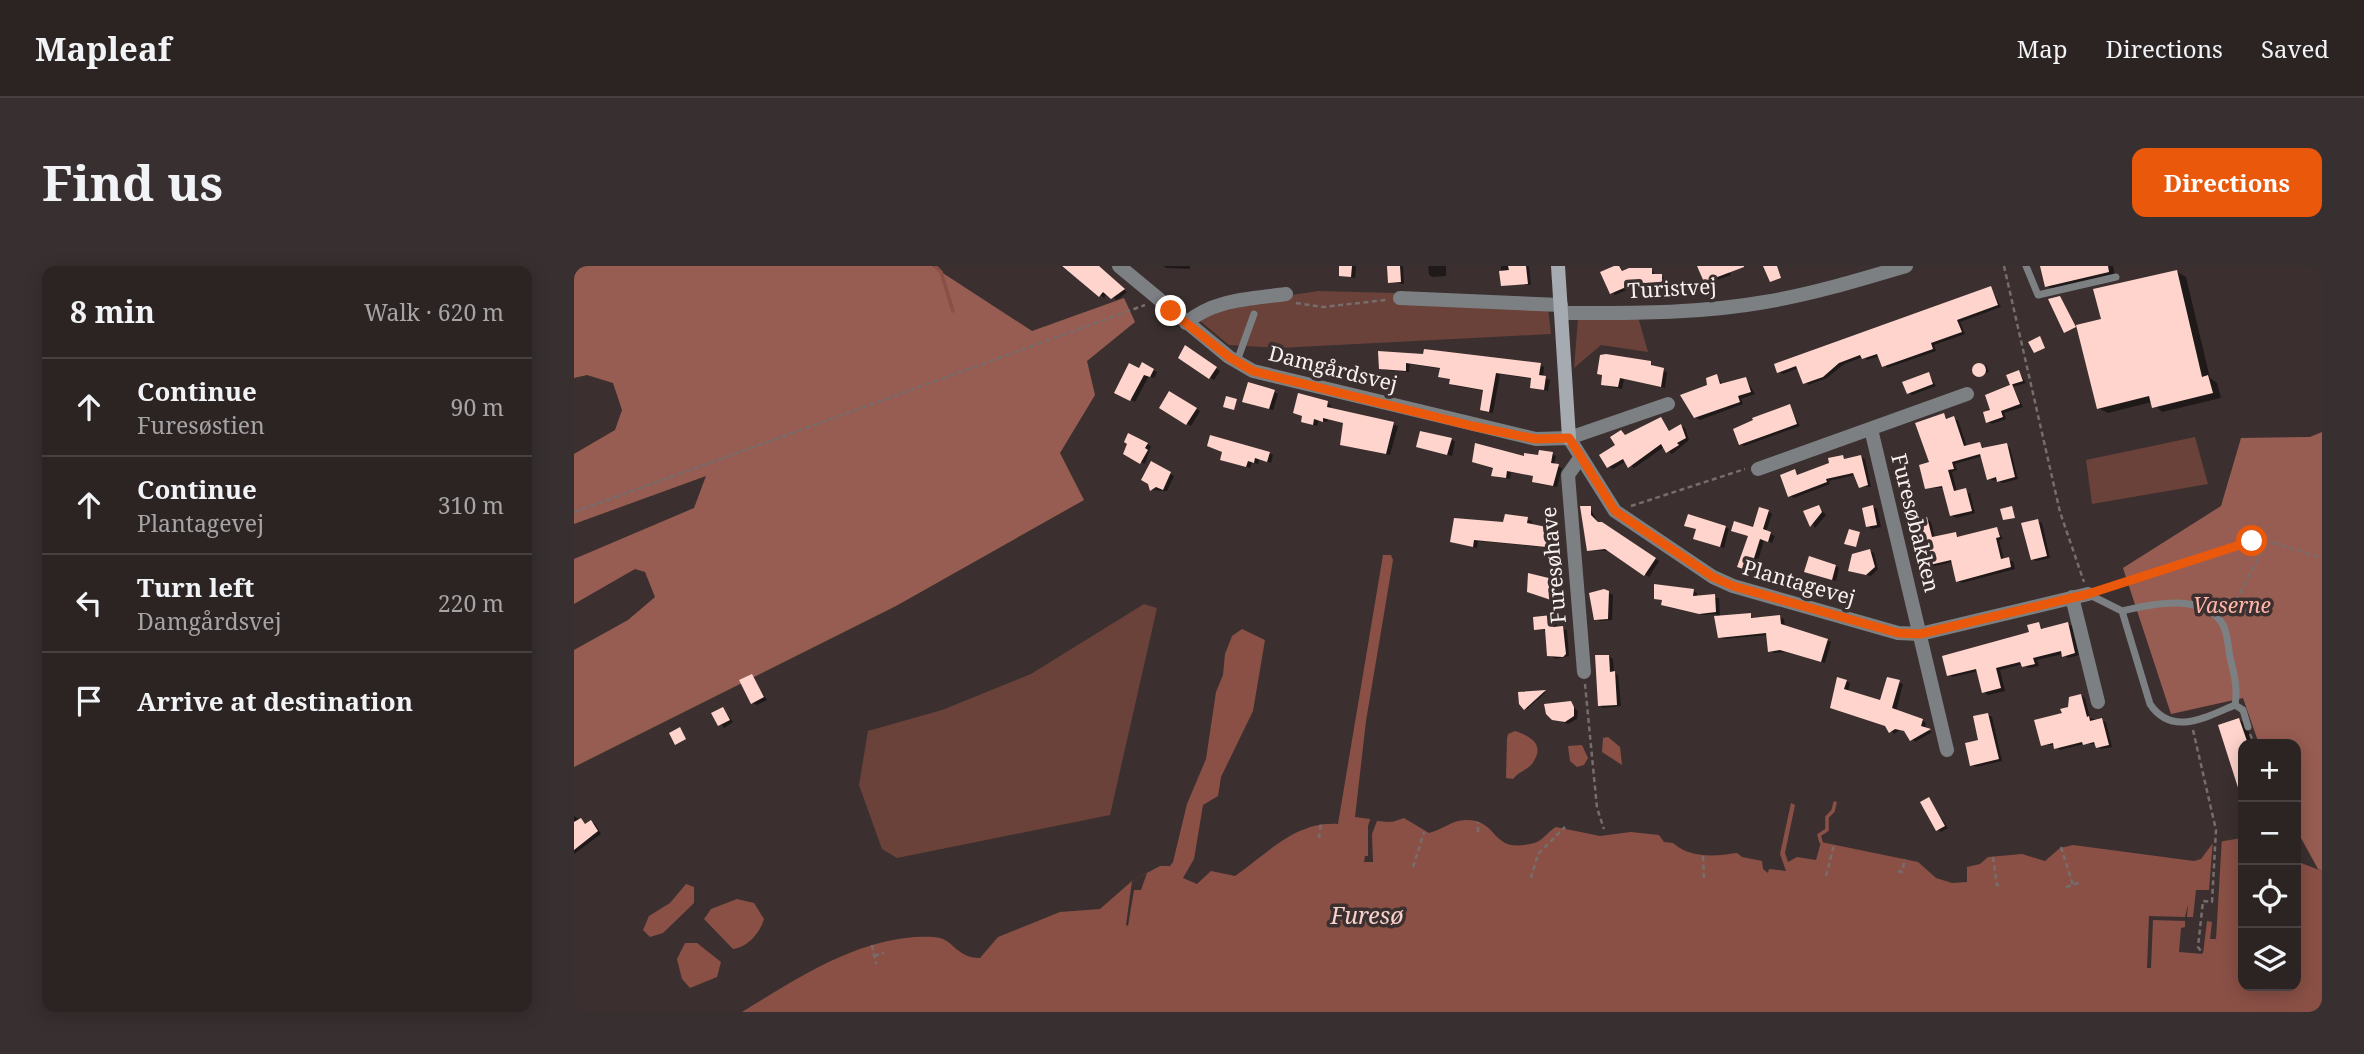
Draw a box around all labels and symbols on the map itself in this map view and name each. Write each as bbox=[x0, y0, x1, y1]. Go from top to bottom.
street label: Turistvej bbox=[1627, 272, 1717, 304]
route end bbox=[1155, 295, 1186, 326]
street label: Damgårdsvej bbox=[1266, 338, 1401, 398]
street label: Furesøbakken bbox=[1885, 450, 1947, 595]
street label: Furesøhave bbox=[1534, 506, 1572, 625]
route start bbox=[2236, 525, 2267, 556]
street label: Plantagevej bbox=[1740, 553, 1859, 611]
park label: Vaserne bbox=[2193, 591, 2271, 619]
water label: Furesø bbox=[1330, 899, 1404, 931]

